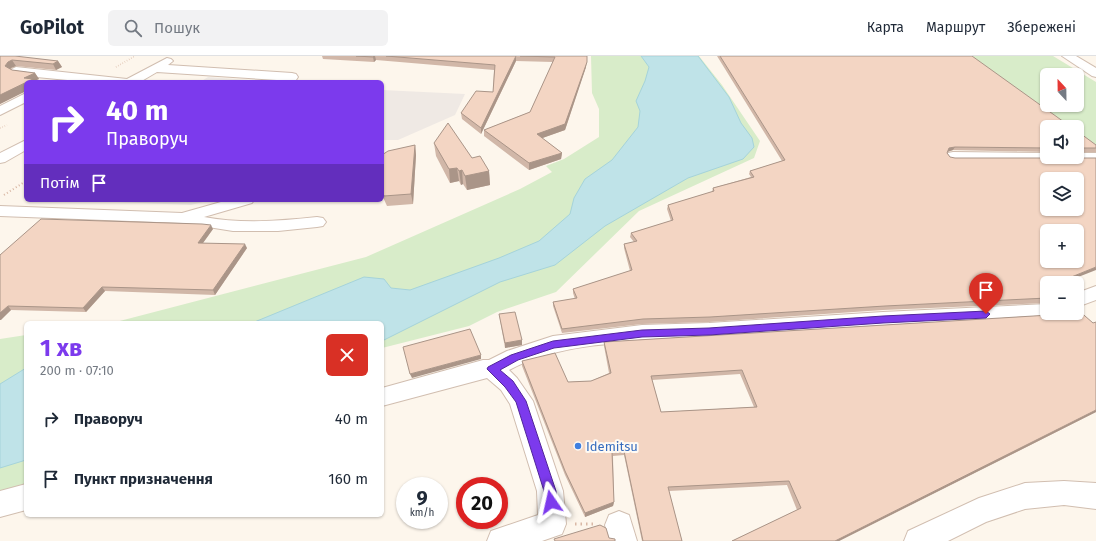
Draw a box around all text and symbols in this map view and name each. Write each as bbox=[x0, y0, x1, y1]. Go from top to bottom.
search box bbox=[108, 10, 388, 46]
text: GoPilot bbox=[20, 16, 84, 39]
icon: search bbox=[122, 17, 144, 39]
text: Пошук bbox=[154, 19, 200, 37]
text: Карта bbox=[867, 19, 904, 36]
text: Маршрут bbox=[926, 19, 985, 36]
text: Збережені bbox=[1007, 19, 1076, 36]
north arrow bbox=[1040, 68, 1084, 112]
map controls bbox=[1040, 68, 1084, 320]
text: 40 m bbox=[106, 94, 169, 127]
icon: right bbox=[40, 96, 92, 148]
button: sound bbox=[1040, 120, 1084, 164]
text: Праворуч bbox=[106, 128, 188, 150]
icon: arrive bbox=[88, 172, 110, 194]
button: layers bbox=[1040, 172, 1084, 216]
text: Потім bbox=[40, 174, 80, 192]
button: + bbox=[1040, 224, 1084, 268]
pin bbox=[969, 273, 1003, 314]
button: − bbox=[1040, 276, 1084, 320]
icon: arrive bbox=[975, 279, 997, 301]
text: 1 хв bbox=[40, 334, 82, 362]
button: close bbox=[326, 334, 368, 376]
text: 200 m · 07:10 bbox=[40, 363, 114, 378]
icon: right bbox=[40, 408, 62, 430]
text: Праворуч bbox=[74, 410, 143, 428]
text: 40 m bbox=[335, 410, 368, 428]
place label: Idemitsu bbox=[586, 439, 638, 454]
marker: Idemitsu bbox=[573, 441, 583, 451]
icon: arrive bbox=[40, 468, 62, 490]
text: Пункт призначення bbox=[74, 470, 213, 488]
text: 160 m bbox=[328, 470, 368, 488]
speed limit sign: 20 bbox=[456, 477, 508, 529]
position arrow bbox=[530, 481, 572, 523]
text: 9 bbox=[416, 486, 428, 510]
text: km/h bbox=[410, 507, 434, 519]

